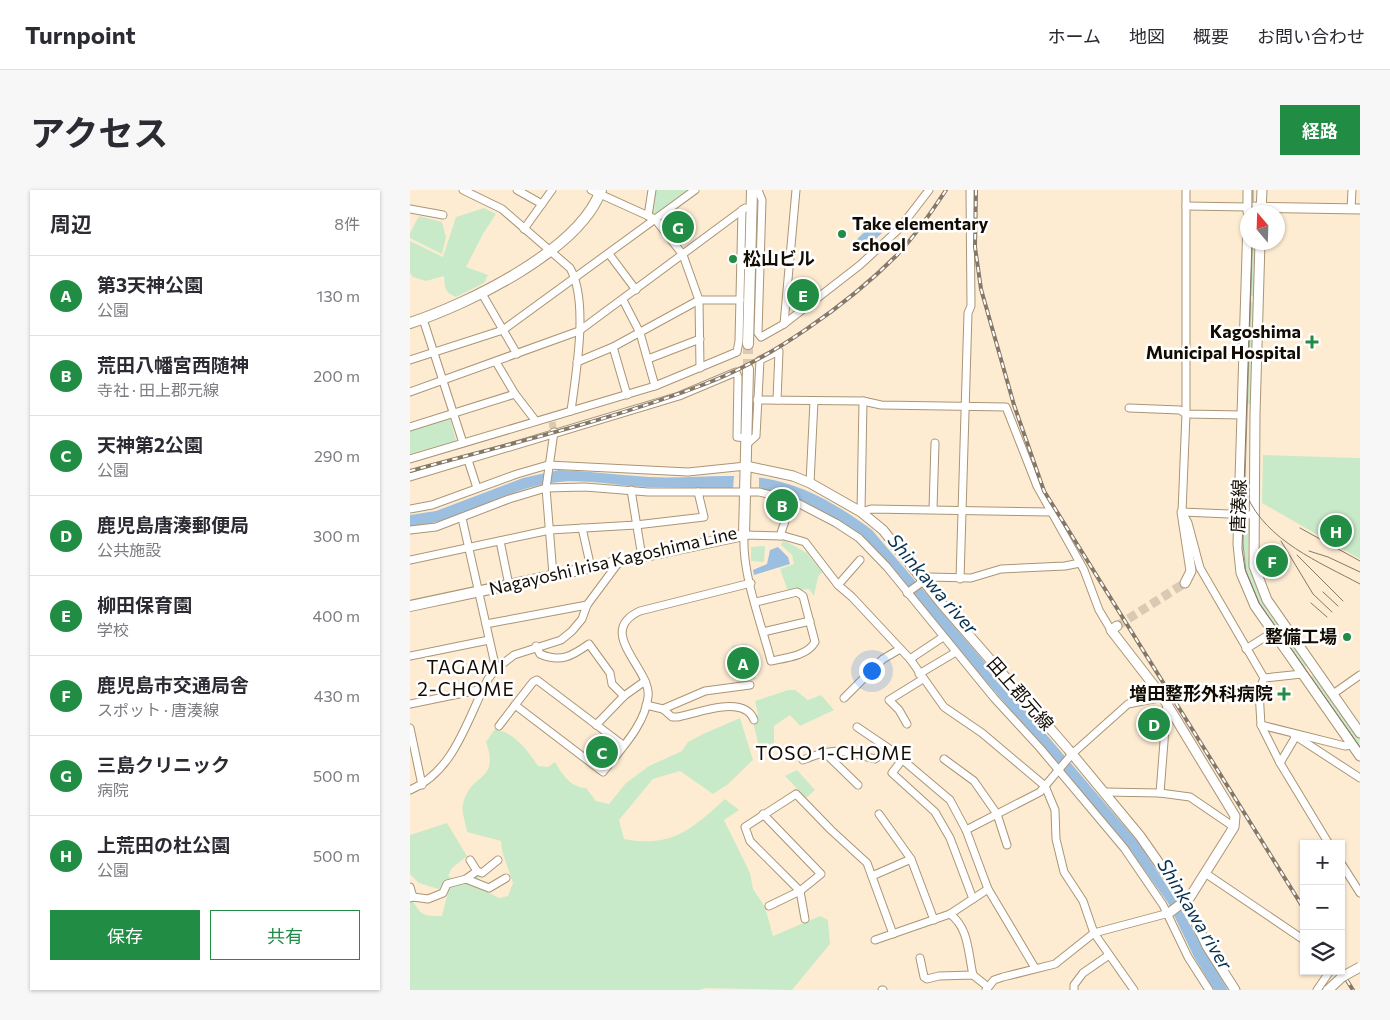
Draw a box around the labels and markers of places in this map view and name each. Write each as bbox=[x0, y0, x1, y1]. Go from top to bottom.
pin: G bbox=[662, 208, 694, 246]
place label: Take elementary school bbox=[852, 212, 989, 255]
marker: Take elementary school bbox=[836, 228, 848, 240]
place label: 松山ビル bbox=[743, 247, 815, 269]
marker: 松山ビル bbox=[727, 253, 739, 265]
pin: E bbox=[787, 276, 819, 314]
place label: Kagoshima Municipal Hospital bbox=[1146, 320, 1301, 363]
marker: Kagoshima Municipal Hospital bbox=[1305, 335, 1319, 349]
pin: B bbox=[766, 486, 798, 524]
pin: H bbox=[1320, 512, 1352, 550]
pin: F bbox=[1256, 542, 1288, 580]
place label: 整備工場 bbox=[1265, 625, 1337, 647]
marker: 整備工場 bbox=[1341, 631, 1353, 643]
pin: A bbox=[727, 644, 759, 682]
place label: 増田整形外科病院 bbox=[1129, 682, 1273, 704]
marker: 増田整形外科病院 bbox=[1277, 687, 1291, 701]
pin: D bbox=[1138, 705, 1170, 743]
pin: C bbox=[586, 733, 618, 771]

